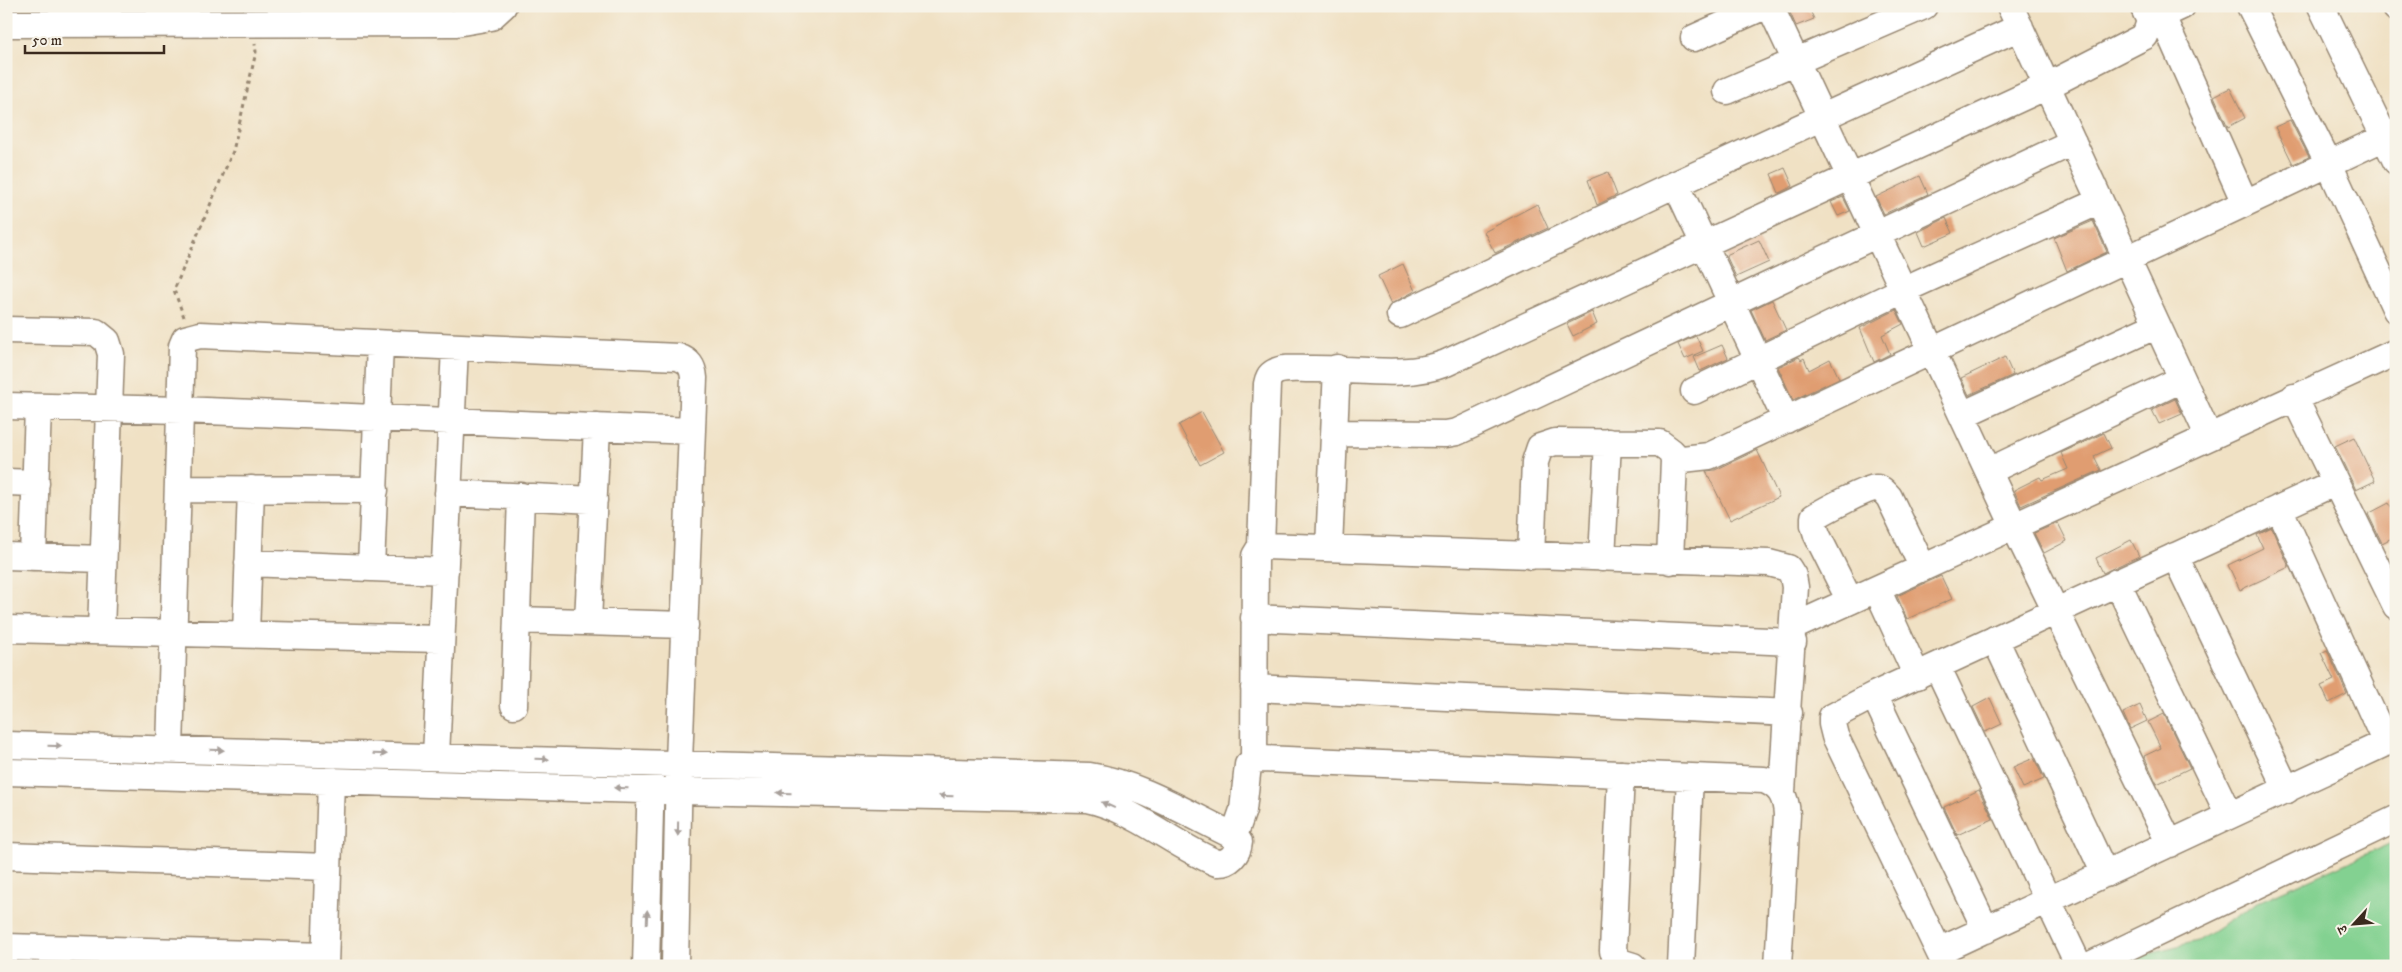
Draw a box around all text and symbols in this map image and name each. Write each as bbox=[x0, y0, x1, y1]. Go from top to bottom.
scale bar bbox=[25, 22, 164, 54]
text: 50 m bbox=[32, 31, 62, 50]
one-way arrow bbox=[47, 742, 63, 750]
one-way arrow bbox=[210, 746, 226, 754]
one-way arrow bbox=[372, 750, 388, 758]
one-way arrow bbox=[535, 755, 551, 763]
one-way arrow bbox=[613, 784, 629, 792]
one-way arrow bbox=[776, 789, 792, 797]
one-way arrow bbox=[938, 792, 954, 800]
one-way arrow bbox=[1101, 801, 1115, 809]
one-way arrow bbox=[674, 821, 682, 837]
north arrow bbox=[2330, 900, 2380, 950]
one-way arrow bbox=[643, 909, 651, 925]
text: उ bbox=[2333, 921, 2353, 937]

